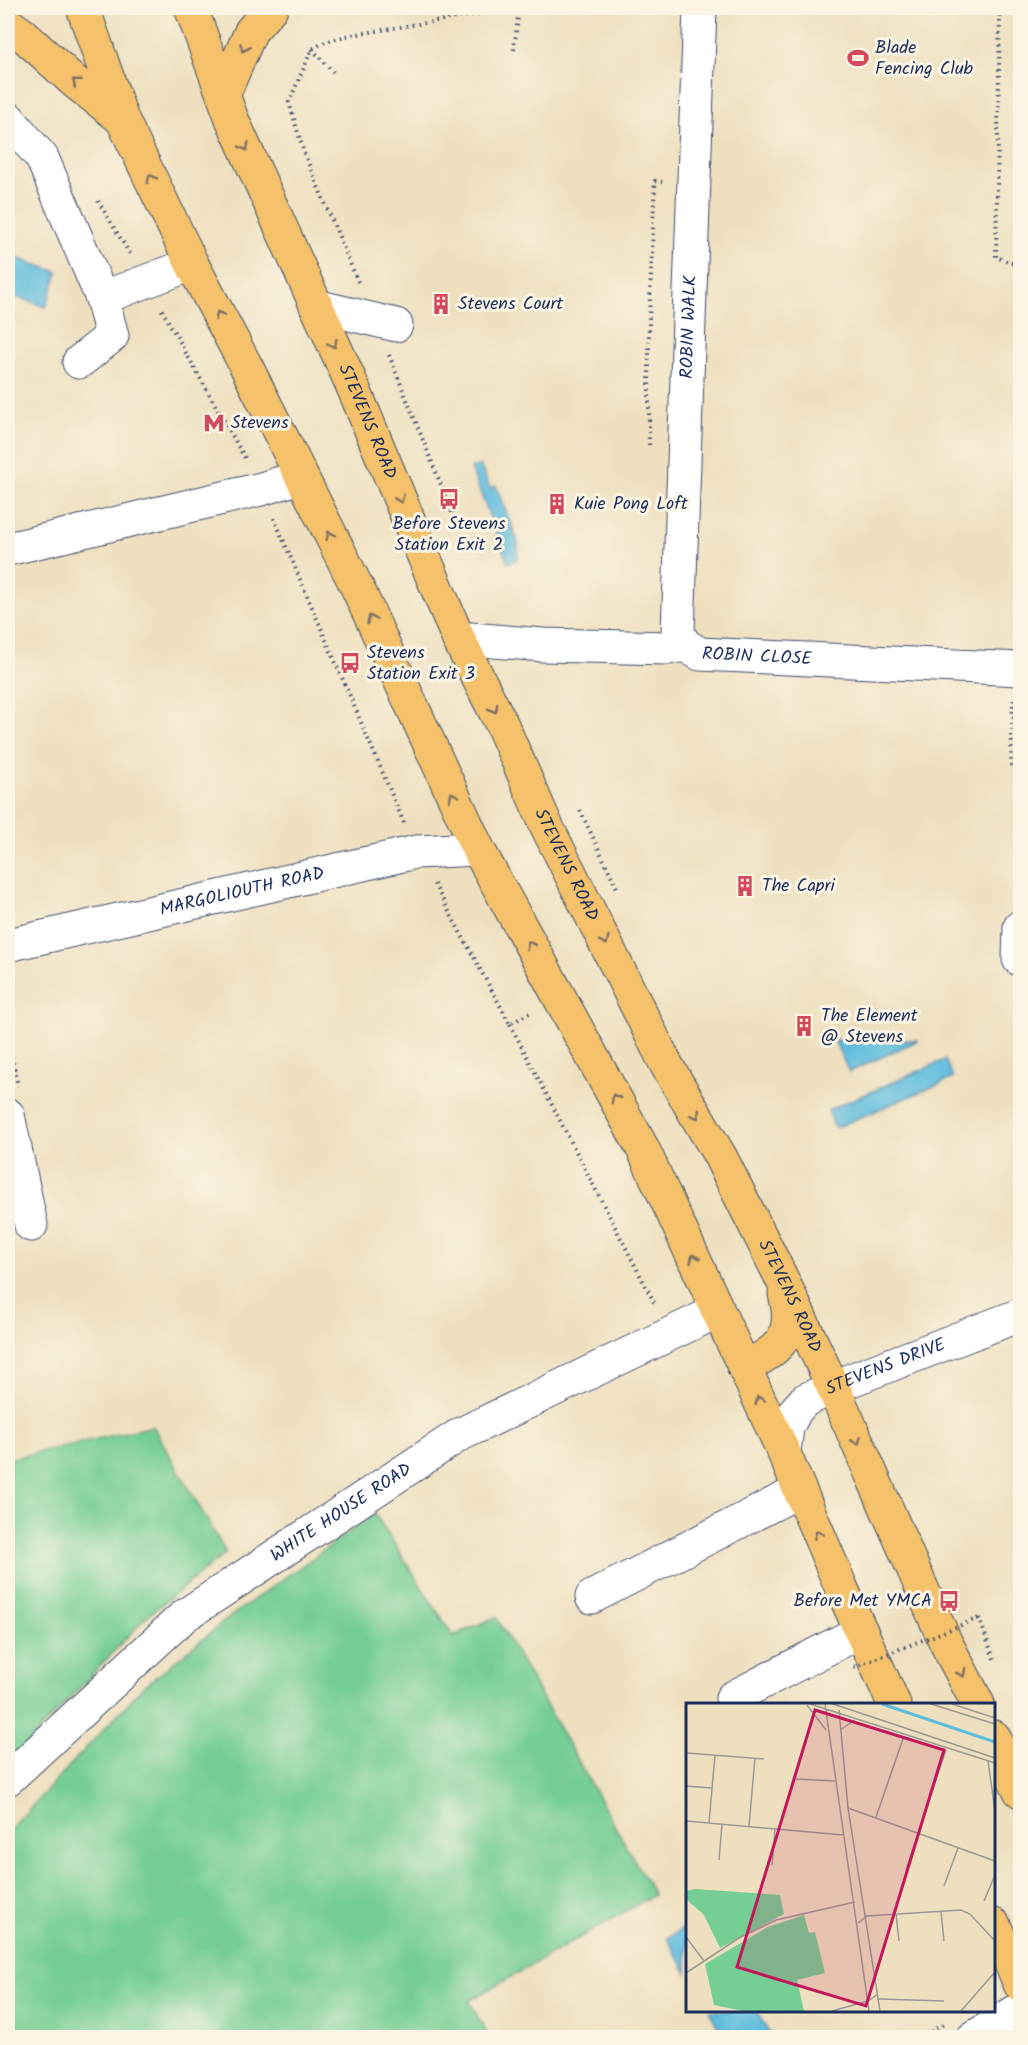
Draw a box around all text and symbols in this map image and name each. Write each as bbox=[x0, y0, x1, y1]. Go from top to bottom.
place label: Blade Fencing Club bbox=[875, 34, 974, 84]
one-way arrow bbox=[239, 42, 251, 53]
sports icon: Blade Fencing Club bbox=[846, 46, 870, 70]
one-way arrow bbox=[72, 79, 83, 90]
one-way arrow bbox=[238, 141, 250, 152]
one-way arrow bbox=[147, 174, 158, 185]
street label: ROBIN WALK bbox=[672, 274, 705, 379]
place label: Stevens Court bbox=[458, 290, 564, 319]
building icon: Stevens Court bbox=[429, 292, 453, 316]
one-way arrow bbox=[215, 311, 226, 321]
one-way arrow bbox=[326, 338, 338, 349]
street label: STEVENS ROAD bbox=[330, 359, 405, 484]
place label: Stevens bbox=[231, 409, 289, 438]
metro station icon: Stevens bbox=[202, 411, 226, 435]
bus stop icon: Before Stevens Station Exit 2 bbox=[437, 487, 461, 511]
place label: Kuie Pong Loft bbox=[574, 490, 689, 519]
building icon: Kuie Pong Loft bbox=[545, 492, 569, 516]
one-way arrow bbox=[393, 493, 405, 504]
place label: Before Stevens Station Exit 2 bbox=[392, 510, 506, 560]
one-way arrow bbox=[326, 531, 337, 541]
one-way arrow bbox=[367, 614, 379, 625]
place label: Stevens Station Exit 3 bbox=[367, 639, 475, 689]
street label: ROBIN CLOSE bbox=[701, 640, 813, 674]
bus stop icon: Stevens Station Exit 3 bbox=[338, 651, 362, 675]
one-way arrow bbox=[487, 702, 498, 713]
one-way arrow bbox=[449, 791, 461, 802]
street label: STEVENS ROAD bbox=[526, 804, 607, 927]
street label: MARGOLIOUTH ROAD bbox=[157, 859, 327, 924]
place label: The Capri bbox=[762, 872, 835, 901]
building icon: The Capri bbox=[733, 874, 757, 898]
one-way arrow bbox=[597, 935, 609, 946]
one-way arrow bbox=[526, 941, 537, 951]
place label: The Element @ Stevens bbox=[821, 1002, 919, 1052]
building icon: The Element @ Stevens bbox=[792, 1014, 816, 1038]
one-way arrow bbox=[610, 1094, 622, 1104]
one-way arrow bbox=[688, 1109, 700, 1119]
street label: STEVENS ROAD bbox=[750, 1234, 830, 1358]
one-way arrow bbox=[689, 1253, 701, 1264]
street label: STEVENS DRIVE bbox=[821, 1330, 950, 1404]
one-way arrow bbox=[755, 1395, 767, 1406]
one-way arrow bbox=[849, 1434, 861, 1445]
street label: WHITE HOUSE ROAD bbox=[264, 1455, 418, 1570]
one-way arrow bbox=[813, 1529, 825, 1540]
place label: Before Met YMCA bbox=[793, 1587, 932, 1616]
bus stop icon: Before Met YMCA bbox=[937, 1589, 961, 1613]
one-way arrow bbox=[955, 1667, 966, 1678]
inset map bbox=[686, 1703, 995, 2012]

